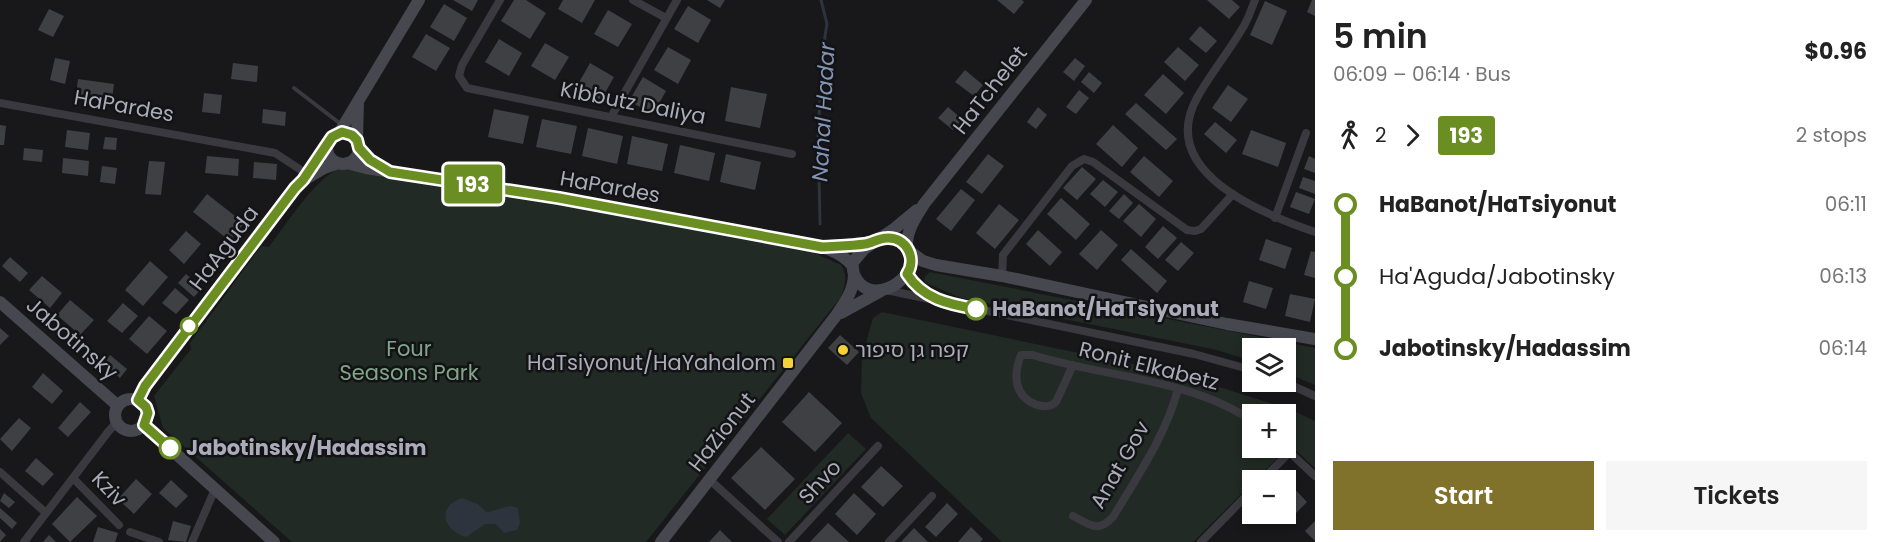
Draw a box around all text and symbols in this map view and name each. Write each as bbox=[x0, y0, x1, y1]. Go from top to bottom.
text: 5 min bbox=[1333, 13, 1428, 60]
text: $0.96 bbox=[1804, 36, 1867, 67]
street label: HaTchelet bbox=[946, 39, 1033, 140]
water label: Nahal Hadar bbox=[804, 41, 843, 182]
text: 06:09 – 06:14 · Bus bbox=[1333, 60, 1511, 88]
street label: Kibbutz Daliya bbox=[558, 74, 708, 131]
street label: HaPardes bbox=[72, 82, 176, 129]
icon: walk bbox=[1333, 119, 1366, 152]
icon: forward bbox=[1396, 119, 1429, 152]
text: 2 bbox=[1375, 121, 1387, 149]
text: 193 bbox=[1450, 121, 1483, 150]
text: 2 stops bbox=[1796, 121, 1867, 149]
street label: HaPardes bbox=[558, 163, 662, 210]
line badge: 193 bbox=[438, 164, 508, 204]
text: 193 bbox=[456, 170, 490, 199]
text: HaBanot/HaTsiyonut bbox=[1379, 189, 1617, 220]
text: 06:11 bbox=[1825, 190, 1867, 218]
street label: HaAguda bbox=[182, 199, 265, 296]
text: Ha'Aguda/Jabotinsky bbox=[1379, 261, 1615, 292]
text: 06:13 bbox=[1819, 262, 1867, 290]
street label: Jabotinsky bbox=[20, 291, 125, 387]
place label: HaBanot/HaTsiyonut bbox=[992, 294, 1219, 323]
marker: HaBanot/HaTsiyonut bbox=[965, 298, 987, 320]
unlabelled marker bbox=[180, 317, 198, 335]
text: Jabotinsky/Hadassim bbox=[1379, 333, 1631, 364]
park label: Four Seasons Park bbox=[340, 334, 479, 387]
street label: Ronit Elkabetz bbox=[1076, 334, 1222, 397]
text: 06:14 bbox=[1819, 334, 1867, 362]
place label: קפה גן סיפור bbox=[855, 335, 969, 364]
map controls bbox=[1242, 338, 1296, 524]
button: layers bbox=[1242, 338, 1296, 392]
marker: קפה גן סיפור bbox=[836, 343, 850, 357]
place label: HaTsiyonut/HaYahalom bbox=[527, 348, 776, 377]
marker: HaTsiyonut/HaYahalom bbox=[781, 356, 795, 370]
street label: HaZionut bbox=[681, 386, 762, 477]
button: + bbox=[1242, 404, 1296, 458]
street label: Anat Gov bbox=[1083, 415, 1156, 514]
place label: Jabotinsky/Hadassim bbox=[186, 433, 426, 462]
marker: Jabotinsky/Hadassim bbox=[159, 437, 181, 459]
street label: Shvo bbox=[792, 453, 848, 510]
button: Start bbox=[1333, 461, 1594, 530]
button: Tickets bbox=[1606, 461, 1867, 530]
street label: Kziv bbox=[85, 465, 134, 513]
button: − bbox=[1242, 470, 1296, 524]

